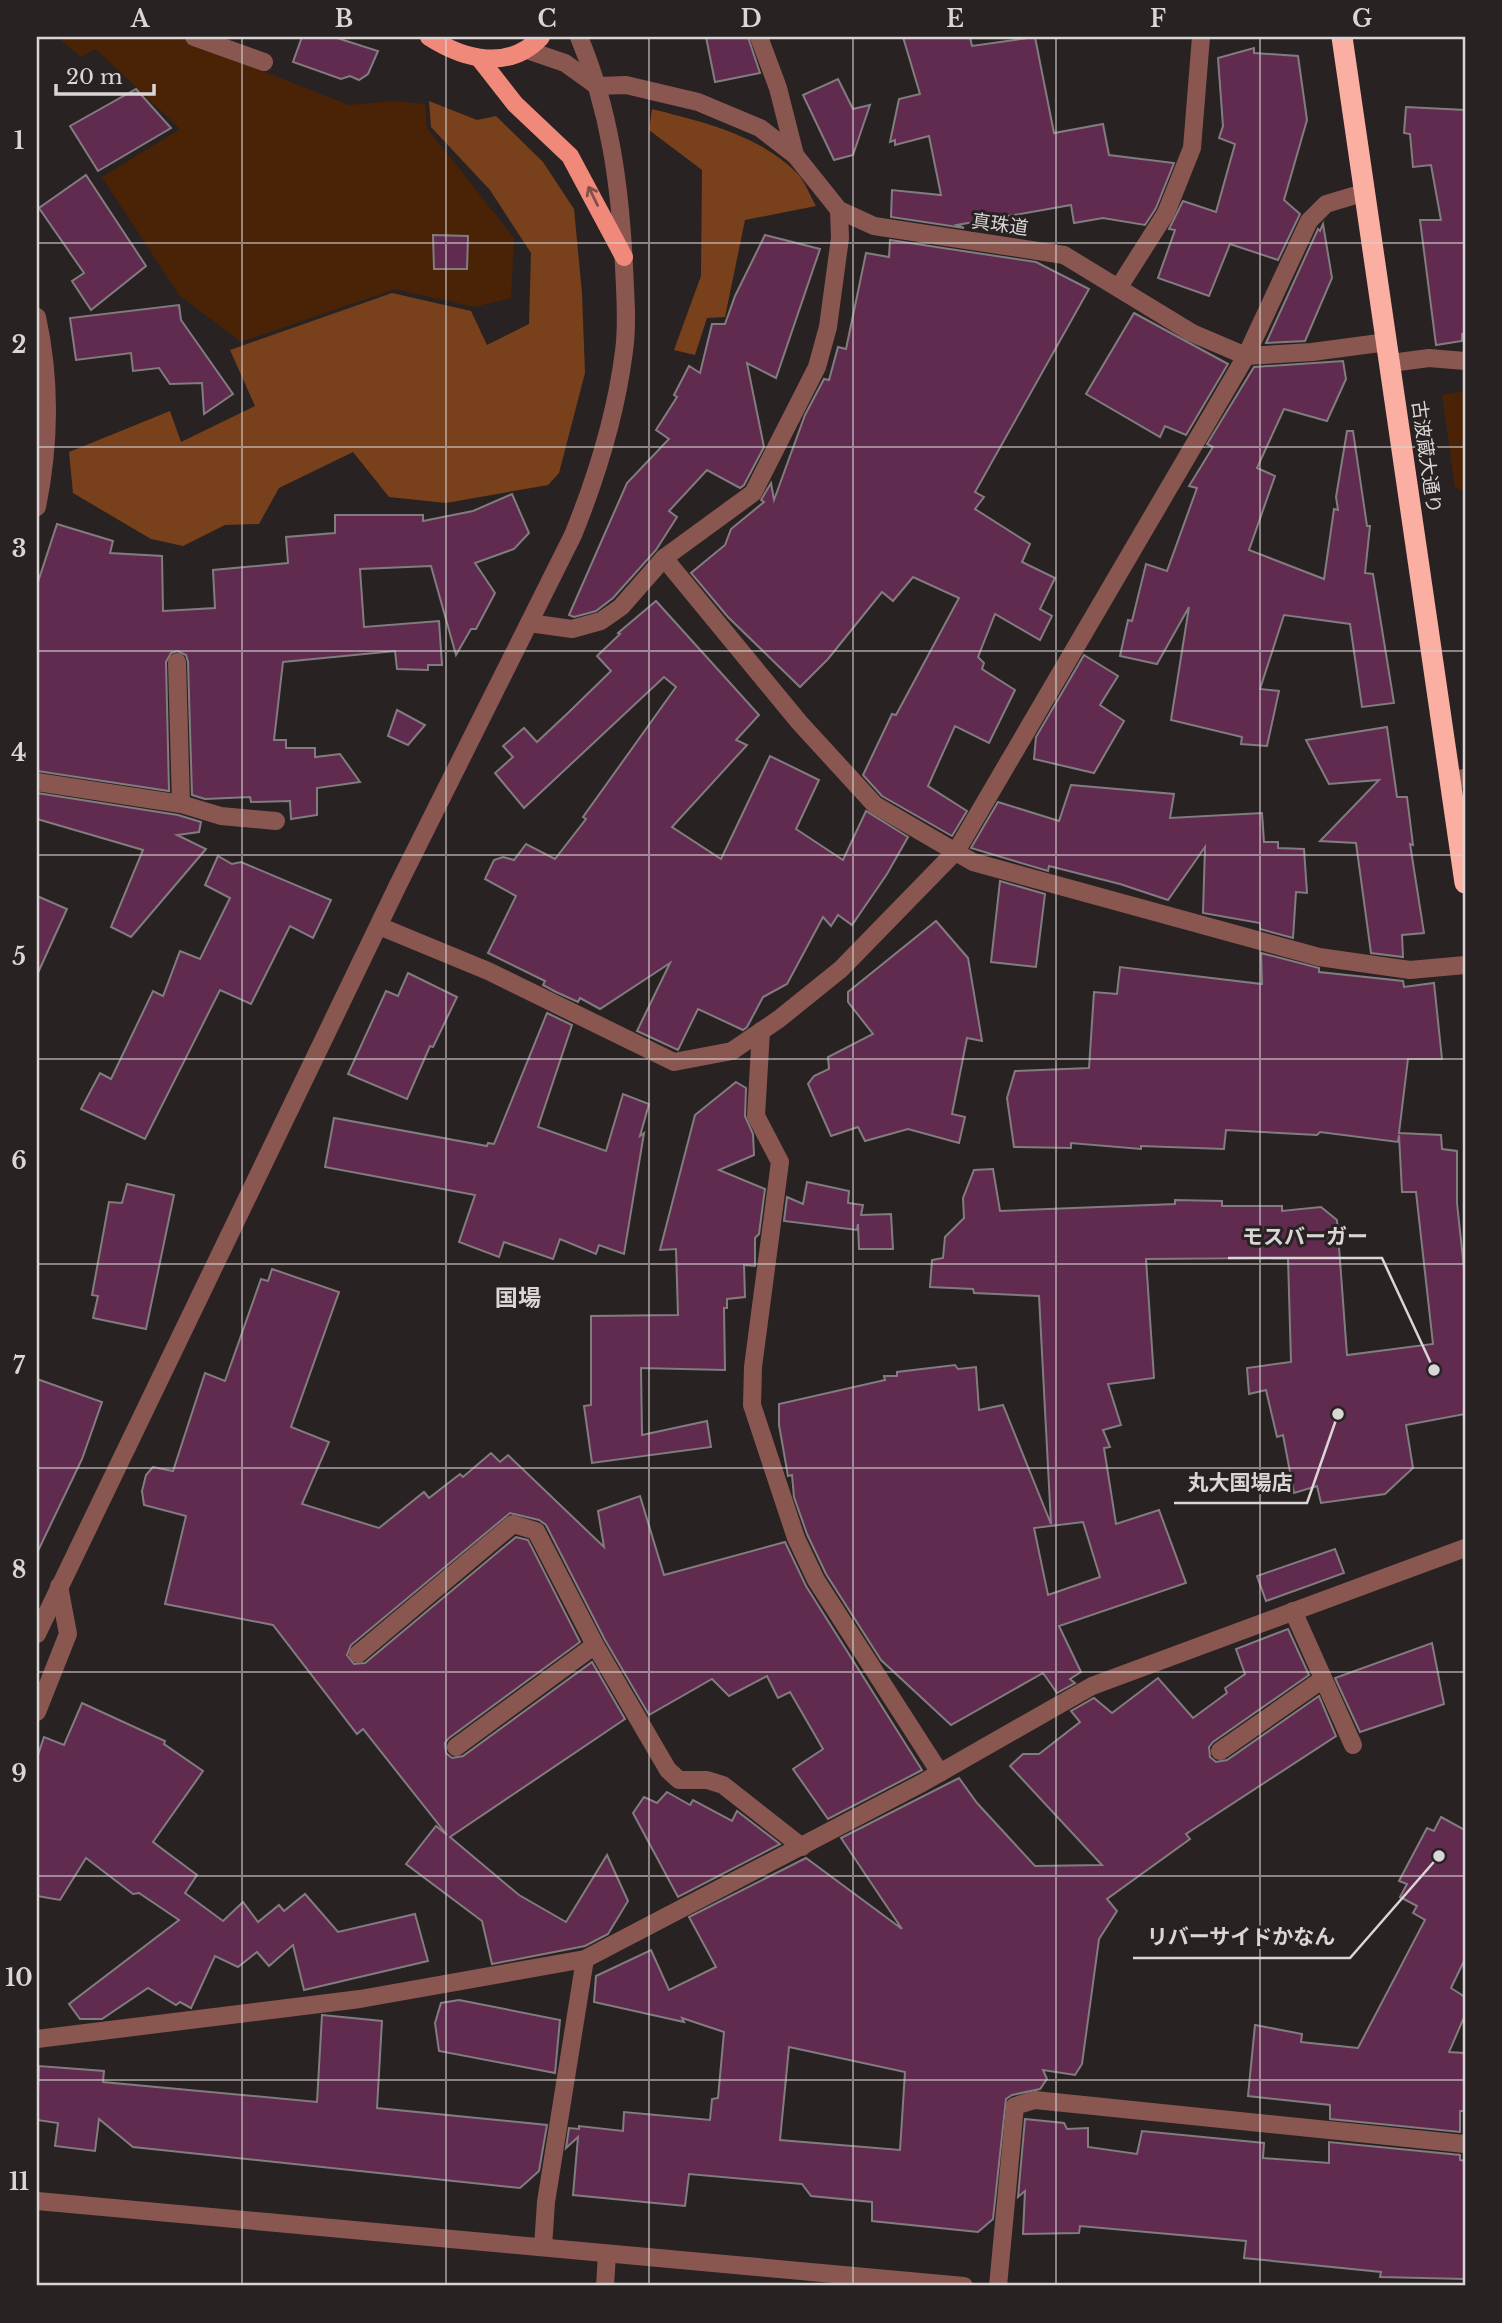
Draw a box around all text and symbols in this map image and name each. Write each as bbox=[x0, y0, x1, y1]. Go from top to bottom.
text: A bbox=[130, 5, 151, 33]
text: B bbox=[335, 5, 353, 33]
text: C bbox=[538, 5, 556, 33]
text: D bbox=[740, 5, 762, 33]
text: E bbox=[946, 5, 964, 33]
text: F bbox=[1150, 5, 1166, 33]
text: G bbox=[1352, 5, 1372, 33]
scale bar bbox=[56, 52, 154, 96]
text: 20 m bbox=[66, 64, 123, 90]
text: 1 bbox=[14, 127, 24, 155]
one-way arrow bbox=[586, 186, 600, 207]
street label: 真珠道 bbox=[970, 209, 1030, 240]
text: 2 bbox=[12, 331, 26, 359]
street label: 古波蔵大通り bbox=[1407, 399, 1446, 515]
text: 3 bbox=[12, 535, 26, 563]
text: 4 bbox=[11, 739, 27, 767]
text: 5 bbox=[12, 943, 26, 971]
text: 6 bbox=[11, 1147, 27, 1175]
callout: モスバーガー bbox=[1228, 1216, 1382, 1258]
text: モスバーガー bbox=[1242, 1224, 1368, 1250]
district label: 国場 bbox=[495, 1284, 541, 1312]
text: 7 bbox=[13, 1352, 26, 1380]
callout: 丸大国場店 bbox=[1174, 1461, 1307, 1503]
text: 丸大国場店 bbox=[1188, 1470, 1293, 1496]
text: 8 bbox=[12, 1556, 26, 1584]
text: 9 bbox=[11, 1760, 27, 1788]
callout: リバーサイドかなん bbox=[1133, 1916, 1350, 1958]
text: リバーサイドかなん bbox=[1147, 1924, 1335, 1950]
text: 10 bbox=[5, 1964, 33, 1992]
text: 11 bbox=[9, 2168, 29, 2196]

